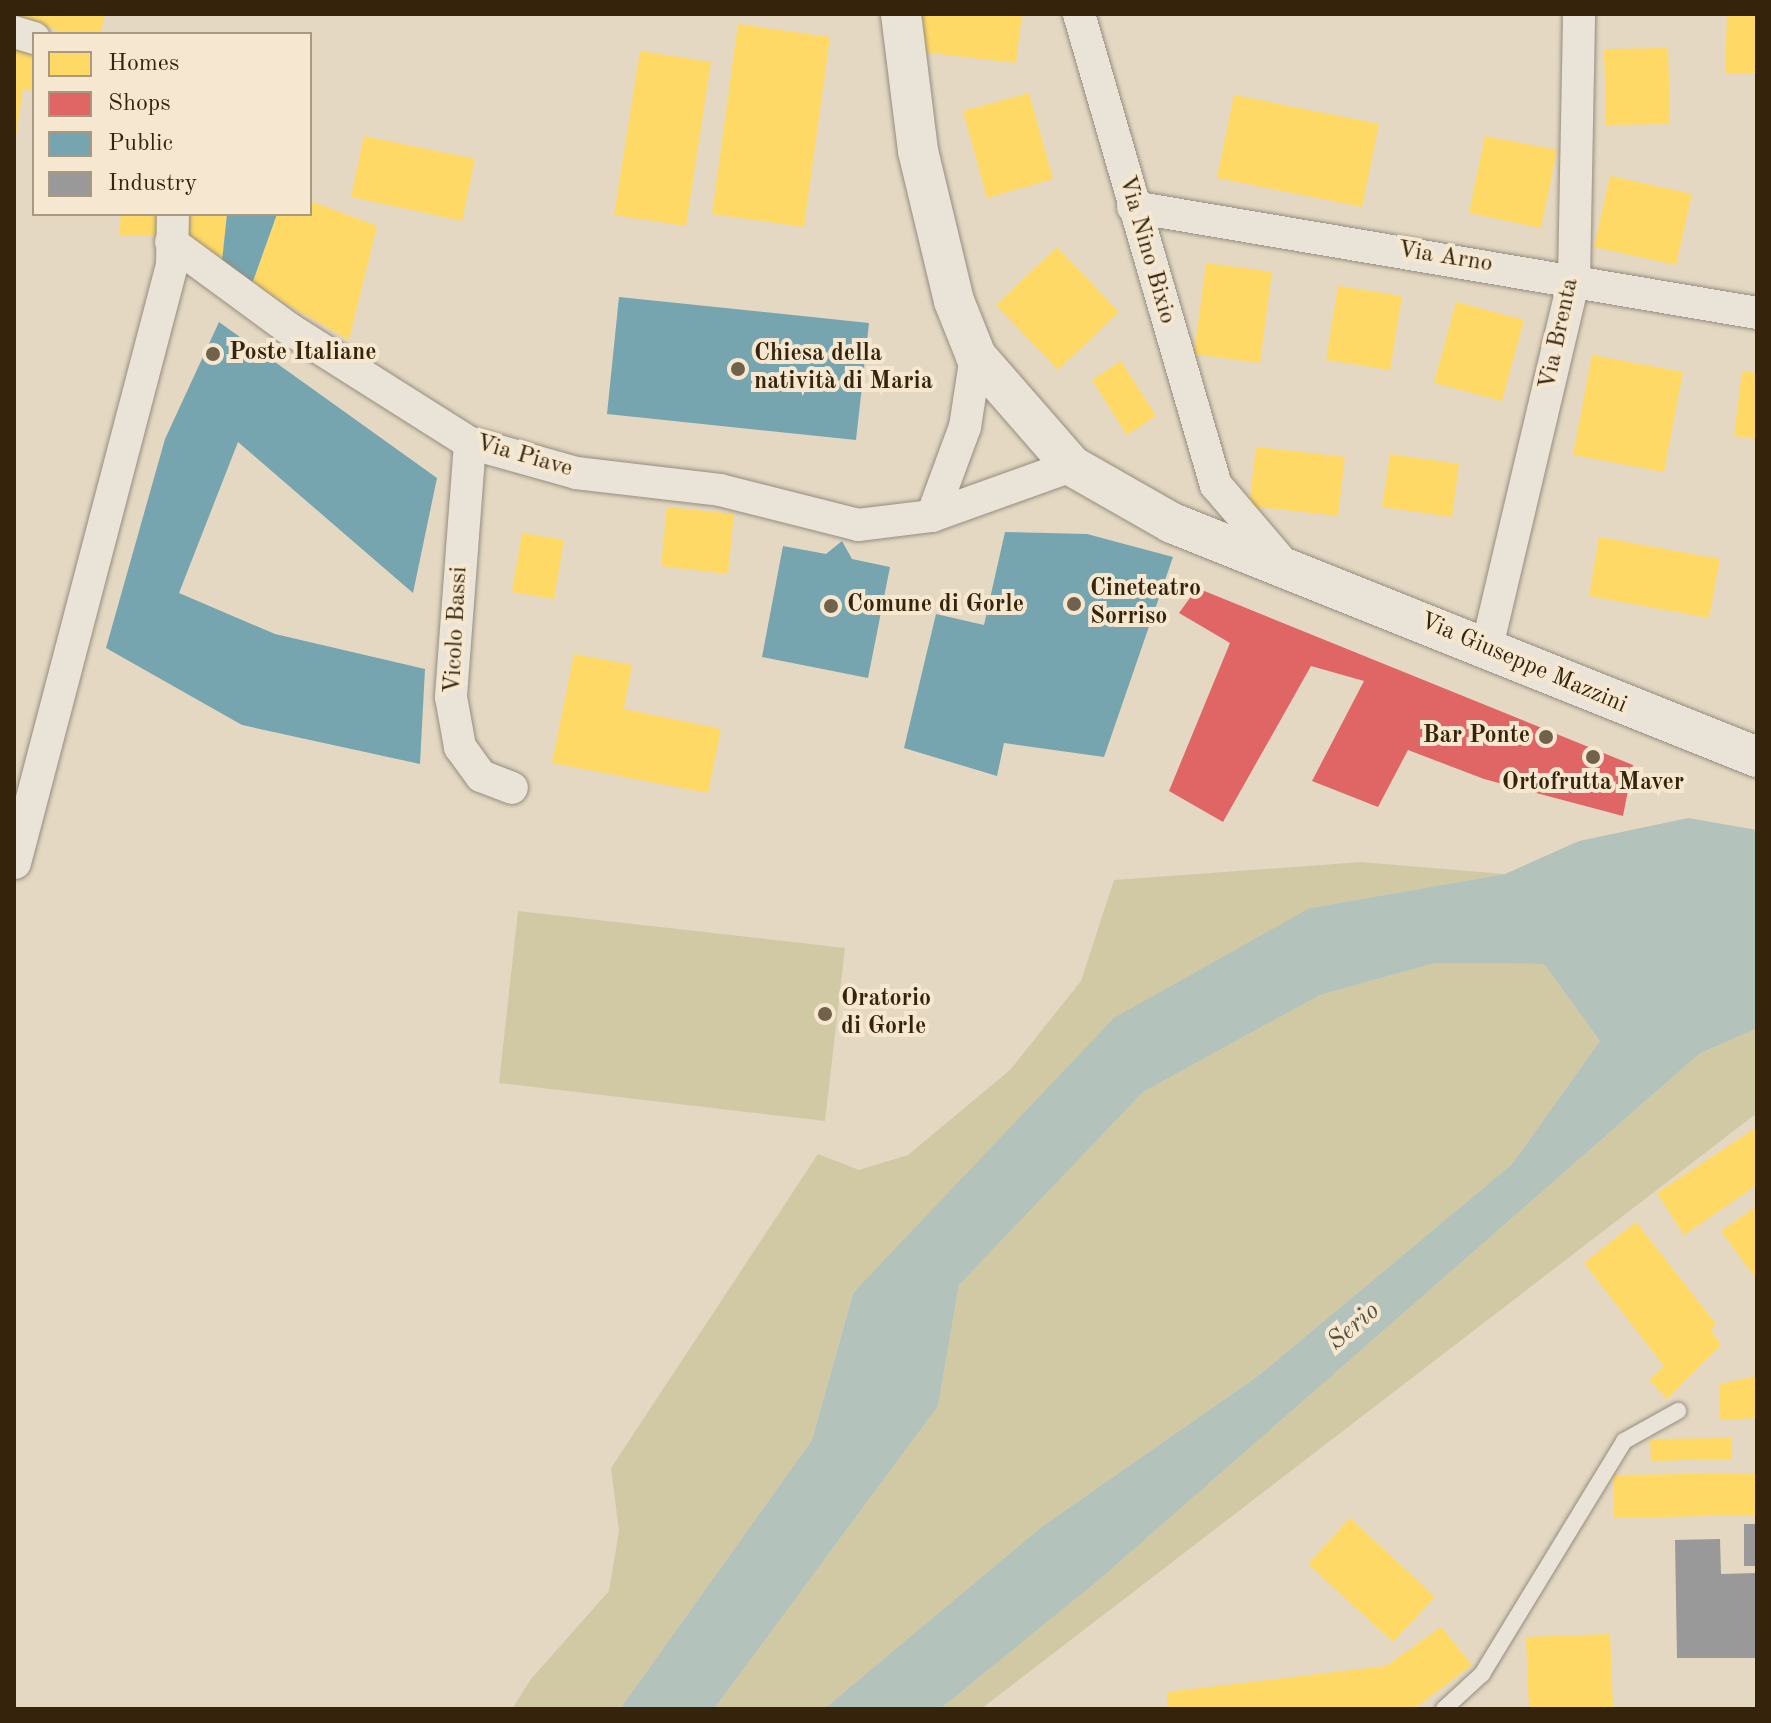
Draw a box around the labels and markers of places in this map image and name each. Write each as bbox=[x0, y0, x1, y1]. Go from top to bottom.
place label: Poste Italiane bbox=[229, 340, 377, 368]
place label: Chiesa della natività di Maria bbox=[754, 341, 933, 397]
marker: Poste Italiane bbox=[204, 345, 222, 363]
marker: Chiesa della natività di Maria bbox=[729, 360, 747, 378]
place label: Cineteatro Sorriso bbox=[1090, 576, 1201, 632]
place label: Comune di Gorle bbox=[847, 592, 1024, 620]
marker: Cineteatro Sorriso bbox=[1065, 595, 1083, 613]
marker: Comune di Gorle bbox=[822, 597, 840, 615]
place label: Bar Ponte bbox=[1423, 723, 1530, 751]
marker: Bar Ponte bbox=[1537, 728, 1555, 746]
marker: Ortofrutta Maver bbox=[1584, 748, 1602, 766]
place label: Ortofrutta Maver bbox=[1502, 770, 1684, 798]
place label: Oratorio di Gorle bbox=[841, 986, 931, 1042]
marker: Oratorio di Gorle bbox=[816, 1005, 834, 1023]

